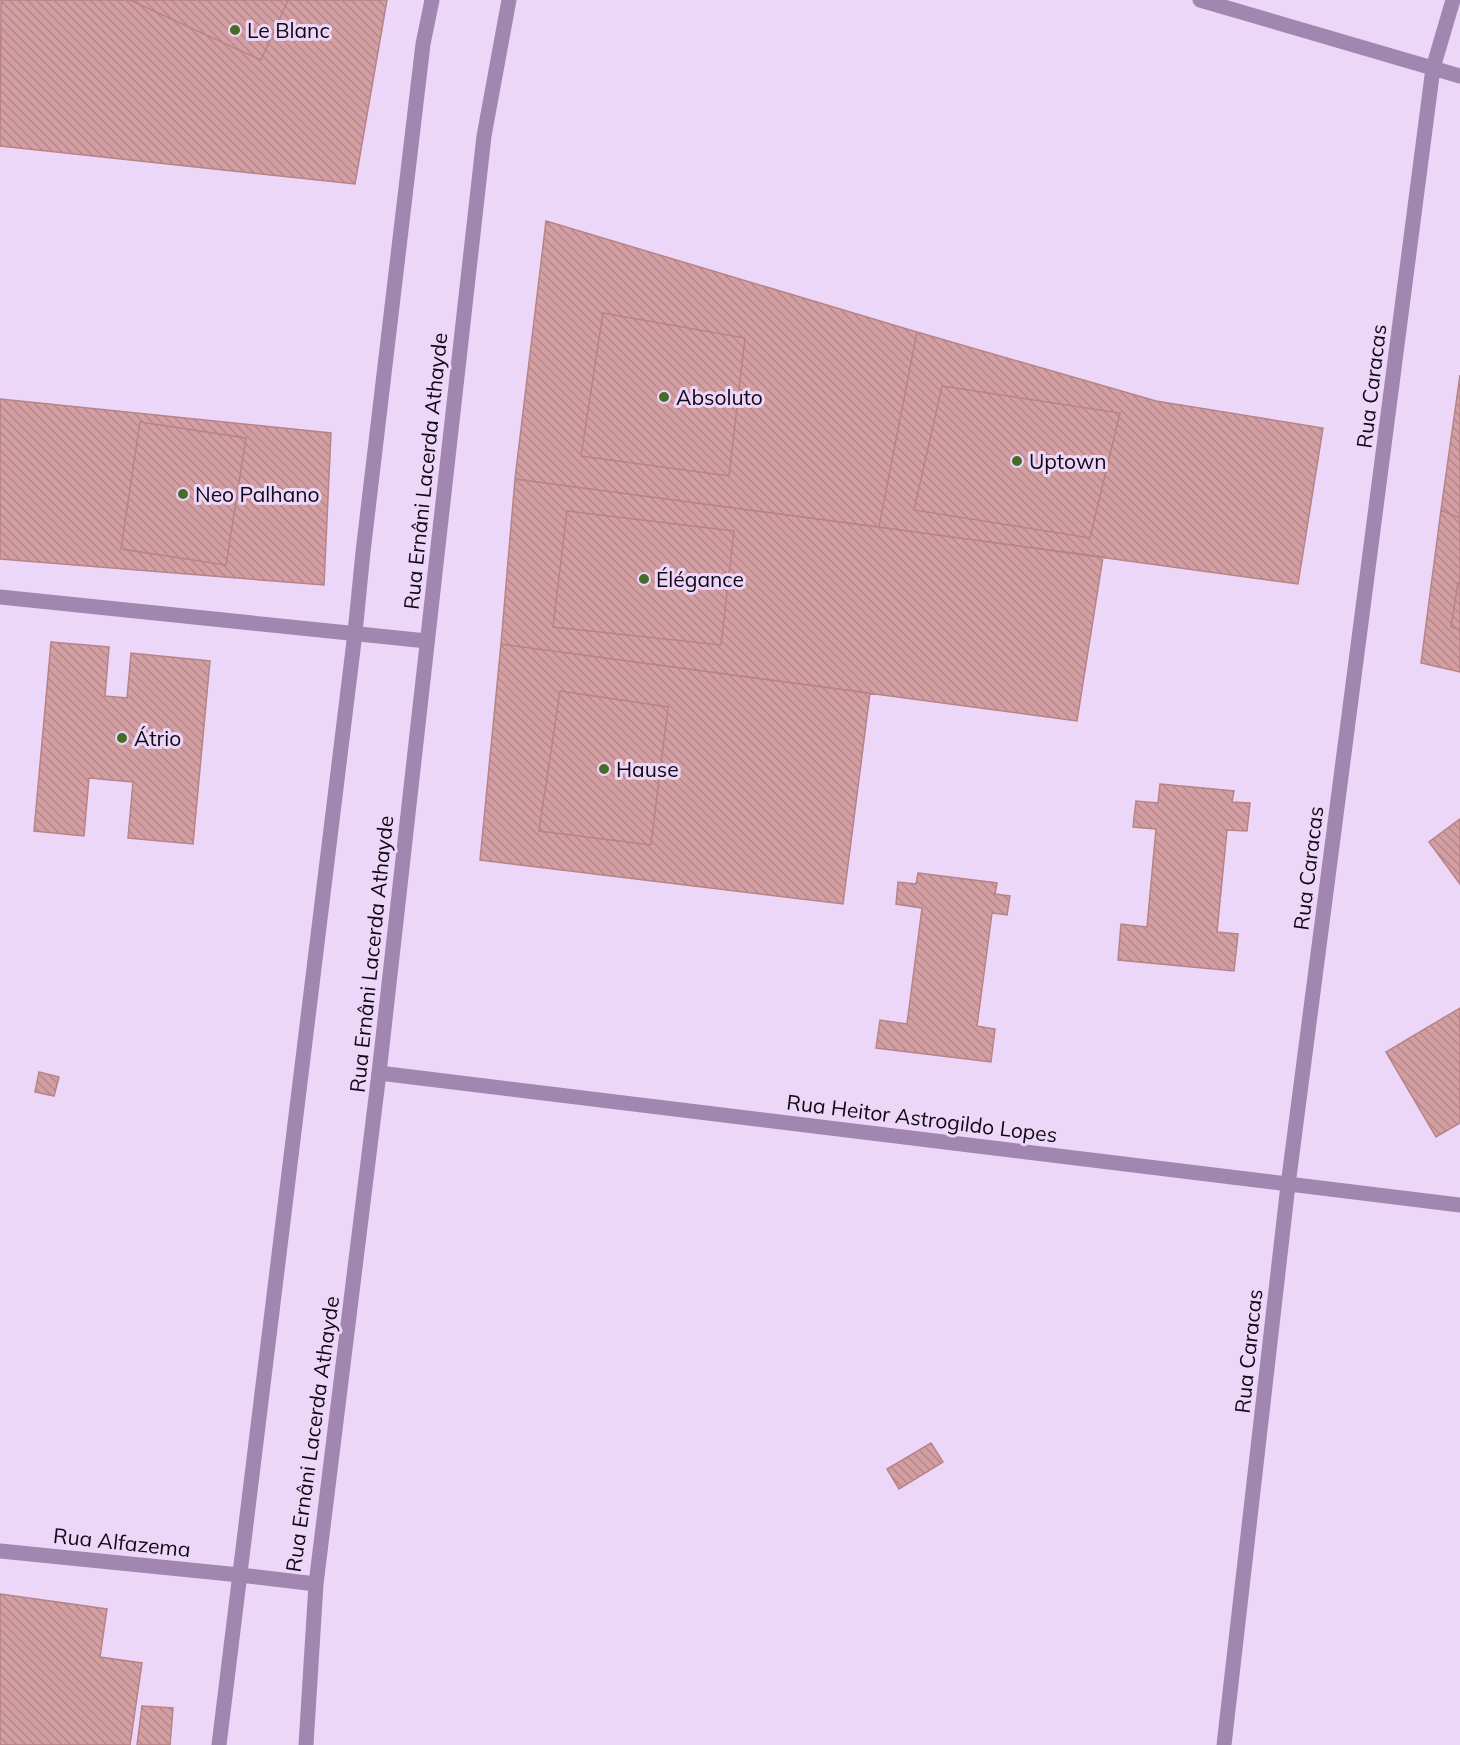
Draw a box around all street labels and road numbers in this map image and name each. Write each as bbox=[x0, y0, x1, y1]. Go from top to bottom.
street label: Rua Caracas bbox=[1350, 322, 1392, 450]
street label: Rua Ernâni Lacerda Athayde bbox=[398, 331, 452, 611]
street label: Rua Caracas bbox=[1287, 804, 1329, 932]
street label: Rua Ernâni Lacerda Athayde bbox=[344, 814, 398, 1094]
street label: Rua Heitor Astrogildo Lopes bbox=[785, 1088, 1059, 1148]
street label: Rua Caracas bbox=[1229, 1288, 1267, 1414]
street label: Rua Ernâni Lacerda Athayde bbox=[280, 1294, 344, 1574]
street label: Rua Alfazema bbox=[52, 1522, 192, 1562]

